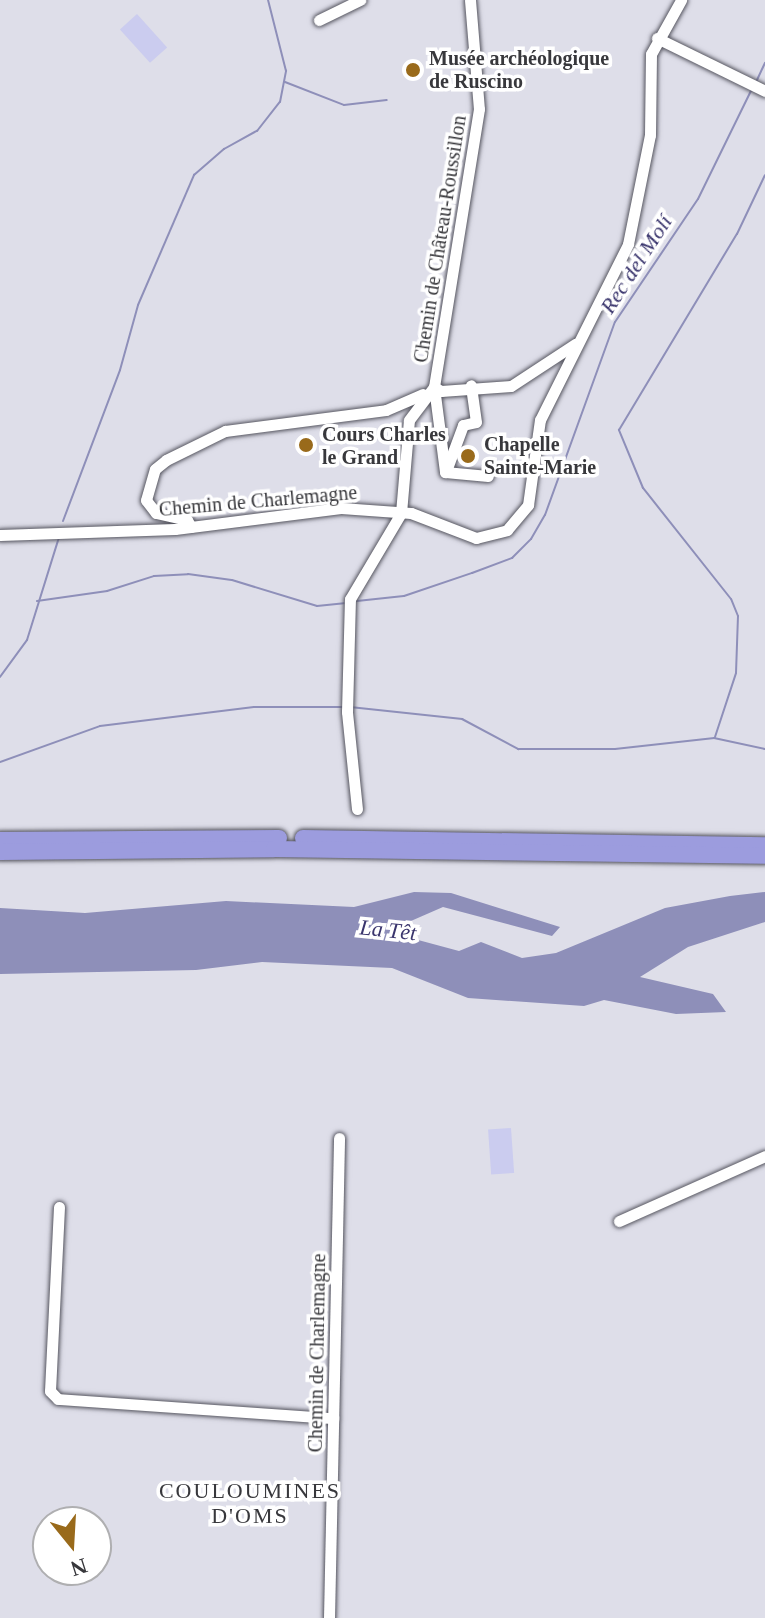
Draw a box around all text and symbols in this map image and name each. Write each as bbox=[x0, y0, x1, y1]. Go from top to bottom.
place label: Musée archéologique de Ruscino bbox=[429, 46, 609, 93]
marker: Musée archéologique de Ruscino bbox=[404, 61, 422, 79]
street label: Chemin de Château-Roussillon bbox=[409, 114, 471, 364]
water label: Rec del Molí bbox=[594, 210, 678, 318]
place label: Cours Charles le Grand bbox=[322, 422, 446, 469]
place label: Chapelle Sainte-Marie bbox=[484, 432, 596, 479]
marker: Cours Charles le Grand bbox=[297, 436, 315, 454]
marker: Chapelle Sainte-Marie bbox=[459, 447, 477, 465]
street label: Chemin de Charlemagne bbox=[158, 480, 358, 522]
water label: La Têt bbox=[358, 914, 418, 946]
street label: Chemin de Charlemagne bbox=[303, 1253, 331, 1453]
district label: COULOUMINES D'OMS bbox=[159, 1477, 341, 1528]
north arrow bbox=[32, 1506, 112, 1586]
text: N bbox=[68, 1553, 90, 1582]

